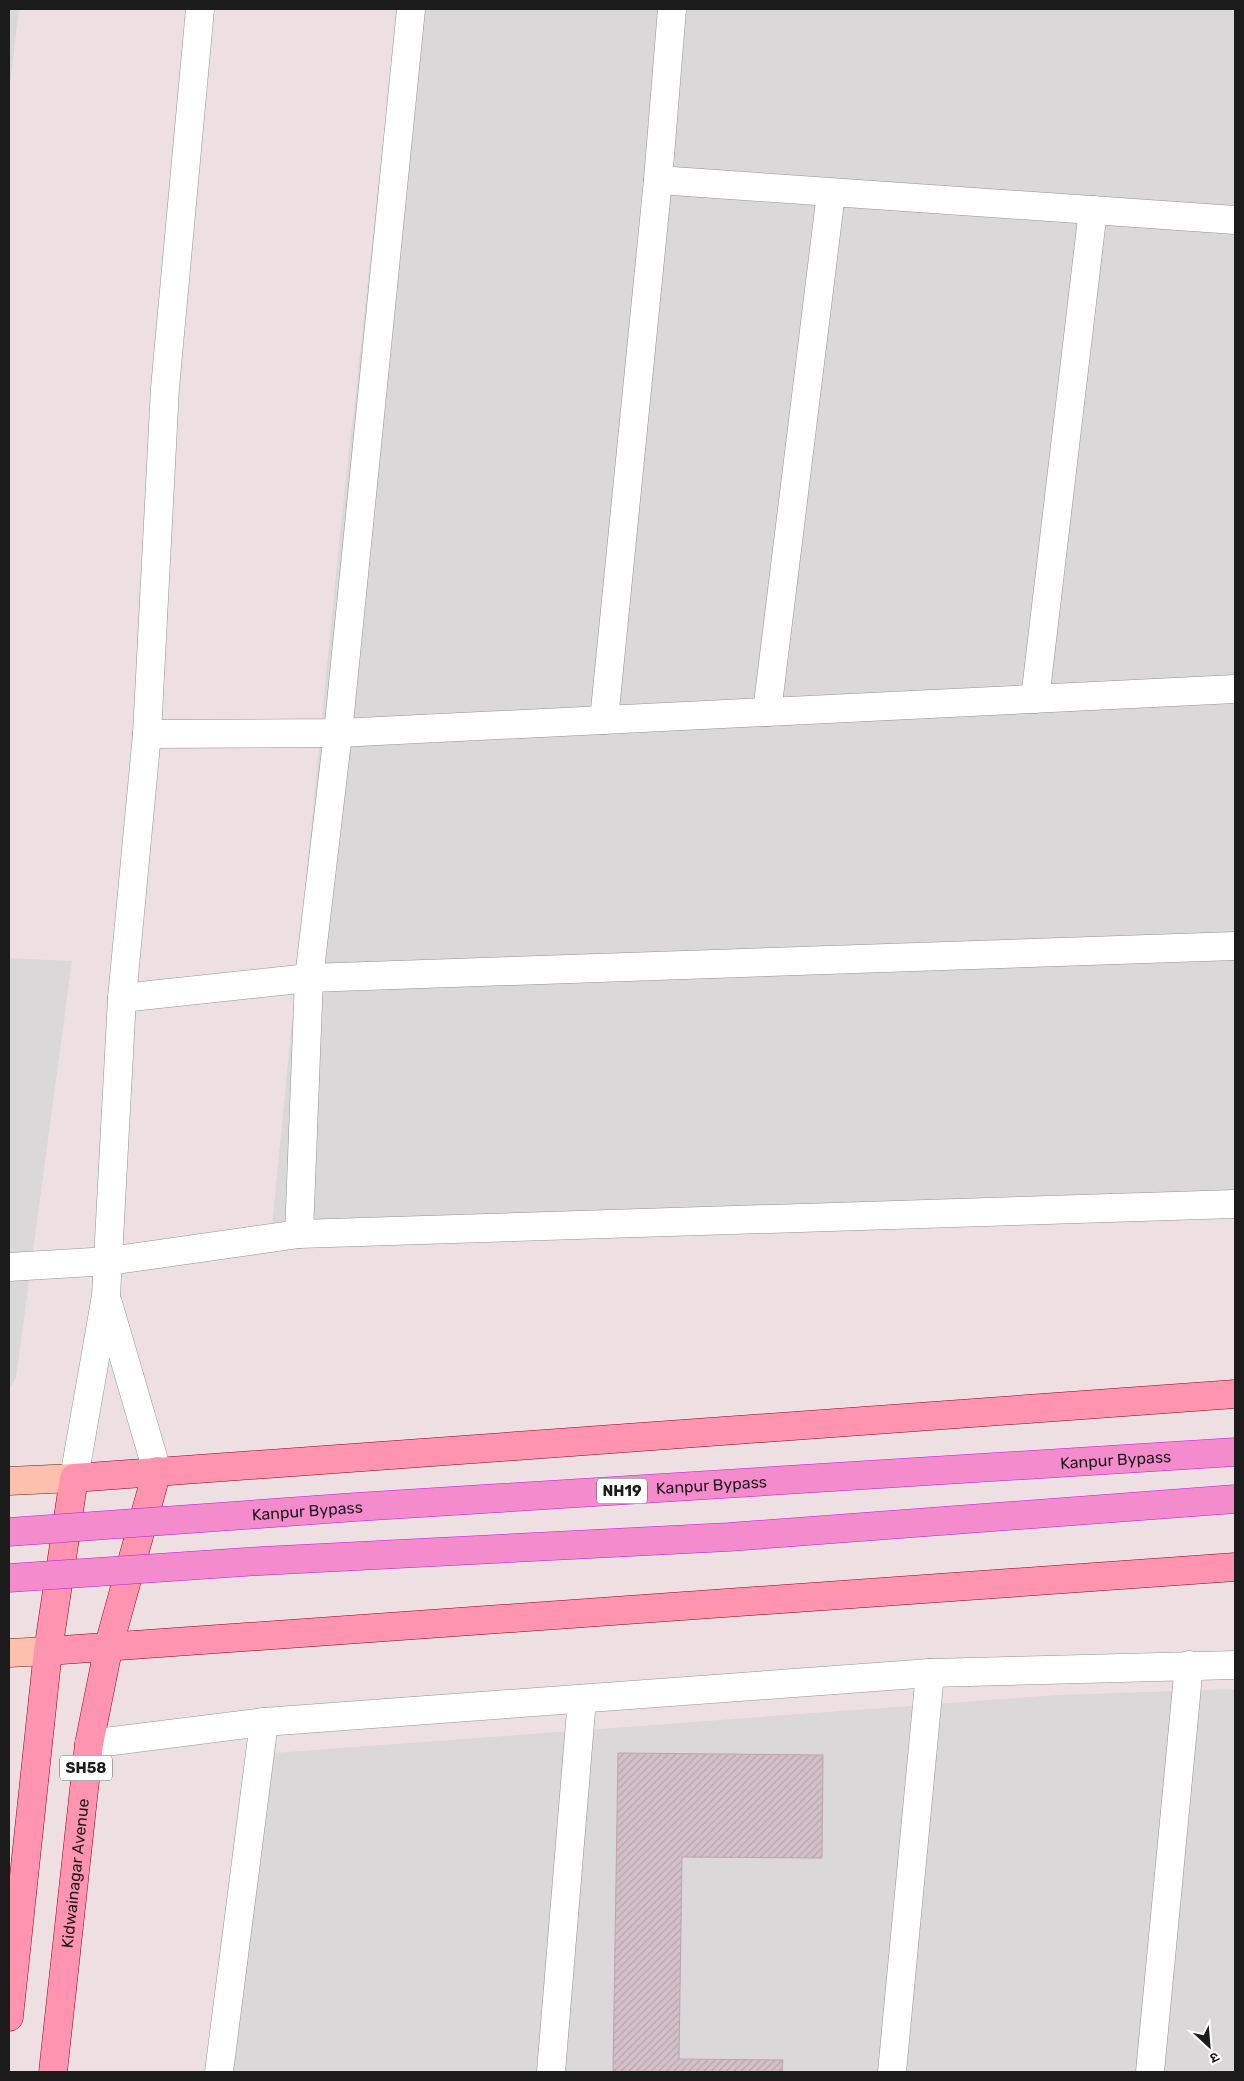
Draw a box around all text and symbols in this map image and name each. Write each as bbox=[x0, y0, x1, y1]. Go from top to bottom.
street label: Kanpur Bypass bbox=[1060, 1447, 1172, 1473]
street label: Kanpur Bypass bbox=[655, 1472, 768, 1498]
road number: NH19 bbox=[597, 1478, 647, 1504]
street label: Kanpur Bypass bbox=[251, 1498, 363, 1524]
road number: SH58 bbox=[60, 1756, 112, 1780]
street label: Kidwainagar Avenue bbox=[58, 1797, 93, 1949]
north arrow bbox=[1184, 2021, 1234, 2071]
text: उ bbox=[1206, 2048, 1222, 2067]

